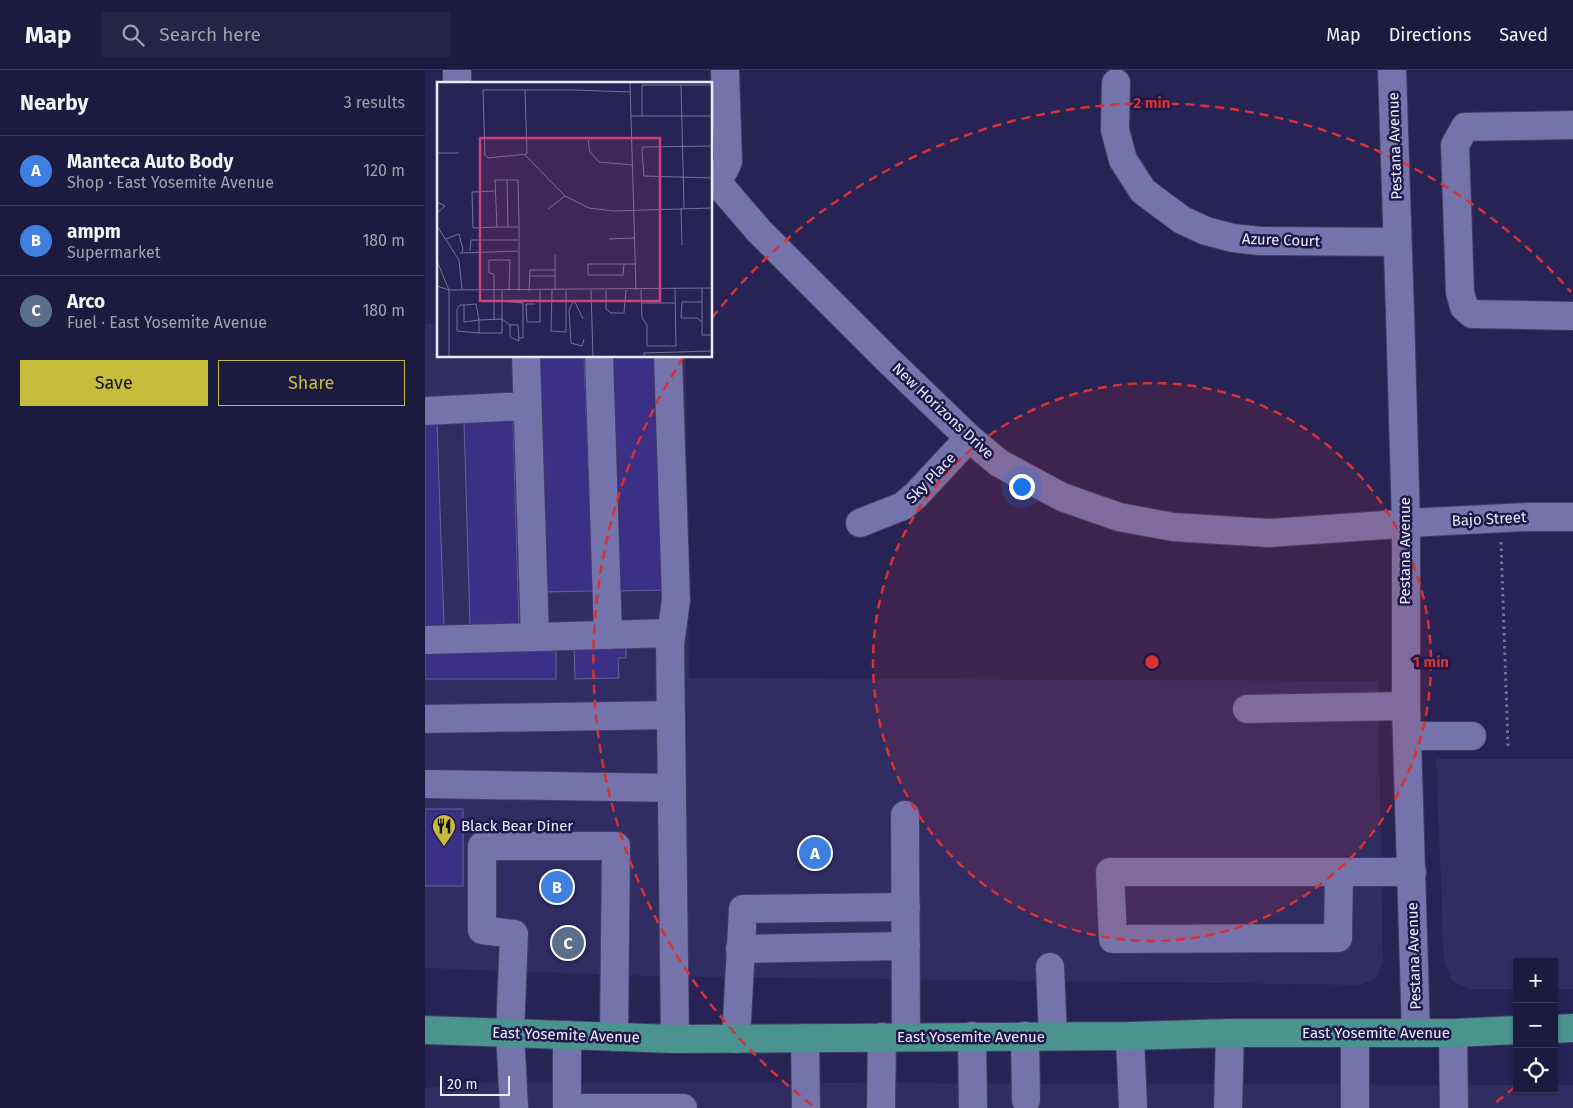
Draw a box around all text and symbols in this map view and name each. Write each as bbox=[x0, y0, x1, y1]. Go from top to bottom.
search box bbox=[101, 12, 451, 57]
text: Map bbox=[25, 21, 71, 49]
icon: search bbox=[119, 21, 147, 49]
text: Search here bbox=[159, 23, 261, 46]
text: Map bbox=[1326, 24, 1361, 46]
text: Directions bbox=[1389, 24, 1471, 46]
text: Saved bbox=[1499, 24, 1548, 46]
inset map bbox=[437, 82, 713, 358]
text: Nearby bbox=[20, 90, 88, 116]
street label: Pestana Avenue bbox=[1384, 92, 1406, 200]
text: 3 results bbox=[344, 93, 405, 112]
text: 2 min bbox=[1134, 94, 1170, 112]
text: Manteca Auto Body bbox=[67, 150, 233, 173]
text: A bbox=[31, 161, 41, 180]
text: 120 m bbox=[363, 161, 405, 180]
text: Shop · East Yosemite Avenue bbox=[67, 173, 274, 192]
text: ampm bbox=[67, 220, 121, 243]
street label: Azure Court bbox=[1242, 230, 1321, 250]
text: B bbox=[31, 231, 41, 250]
text: 180 m bbox=[362, 231, 405, 250]
text: Supermarket bbox=[67, 243, 161, 262]
text: Arco bbox=[67, 290, 105, 313]
text: C bbox=[31, 301, 41, 320]
text: 180 m bbox=[362, 301, 405, 320]
text: Fuel · East Yosemite Avenue bbox=[67, 313, 267, 332]
street label: New Horizons Drive bbox=[888, 359, 998, 463]
button: Save bbox=[20, 360, 208, 406]
button: Share bbox=[218, 360, 405, 406]
street label: Sky Place bbox=[903, 449, 959, 507]
your location bbox=[1009, 474, 1035, 500]
street label: Pestana Avenue bbox=[1396, 497, 1414, 605]
street label: Bajo Street bbox=[1451, 508, 1527, 530]
centre of rings bbox=[1143, 653, 1161, 671]
text: 1 min bbox=[1413, 653, 1449, 671]
restaurant icon: Black Bear Diner bbox=[431, 813, 457, 847]
place label: Black Bear Diner bbox=[461, 817, 573, 835]
pin: A bbox=[799, 834, 831, 872]
pin: B bbox=[541, 868, 573, 906]
street label: Pestana Avenue bbox=[1403, 902, 1425, 1010]
pin: C bbox=[552, 924, 584, 962]
map controls bbox=[1513, 958, 1558, 1093]
button: + bbox=[1513, 958, 1558, 1003]
button: − bbox=[1513, 1003, 1558, 1048]
street label: East Yosemite Avenue bbox=[492, 1023, 640, 1047]
street label: East Yosemite Avenue bbox=[1302, 1024, 1450, 1042]
street label: East Yosemite Avenue bbox=[897, 1028, 1045, 1046]
button: locate bbox=[1513, 1048, 1558, 1093]
scale bar bbox=[440, 1073, 510, 1096]
text: 20 m bbox=[447, 1076, 477, 1093]

